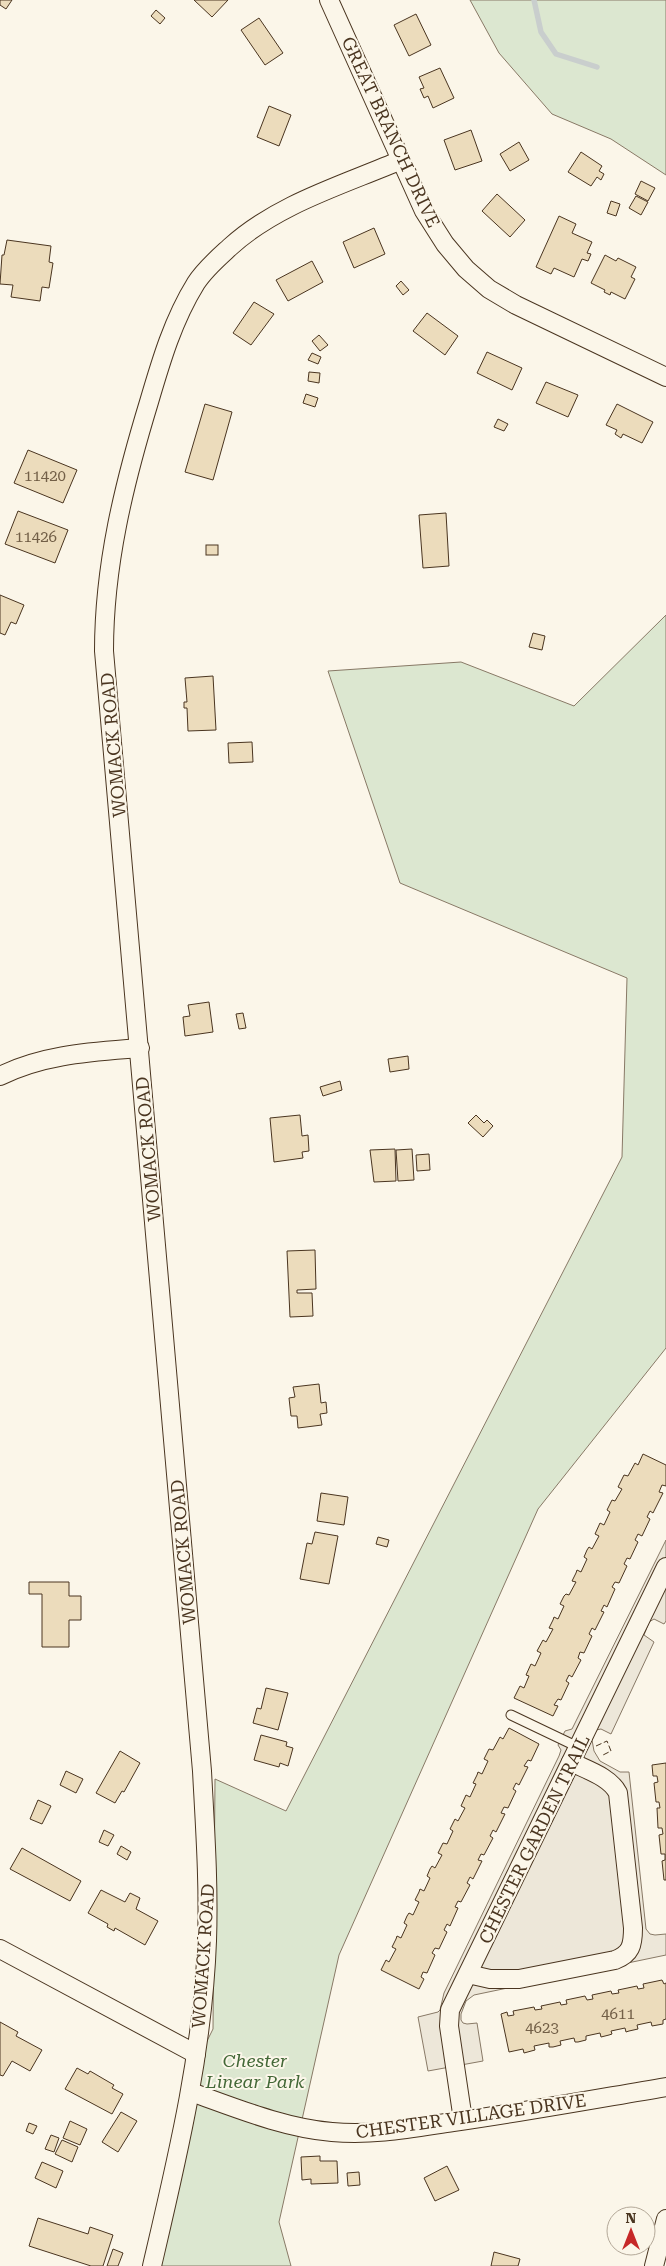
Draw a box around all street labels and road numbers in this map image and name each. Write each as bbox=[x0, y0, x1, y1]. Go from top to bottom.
street label: GREAT BRANCH DRIVE bbox=[338, 33, 444, 231]
street label: WOMACK ROAD bbox=[96, 672, 130, 818]
street label: WOMACK ROAD bbox=[131, 1076, 165, 1222]
street label: WOMACK ROAD bbox=[166, 1479, 200, 1625]
street label: CHESTER GARDEN TRAIL bbox=[474, 1731, 594, 1947]
street label: WOMACK ROAD bbox=[187, 1883, 219, 2029]
street label: CHESTER VILLAGE DRIVE bbox=[354, 2089, 588, 2143]

